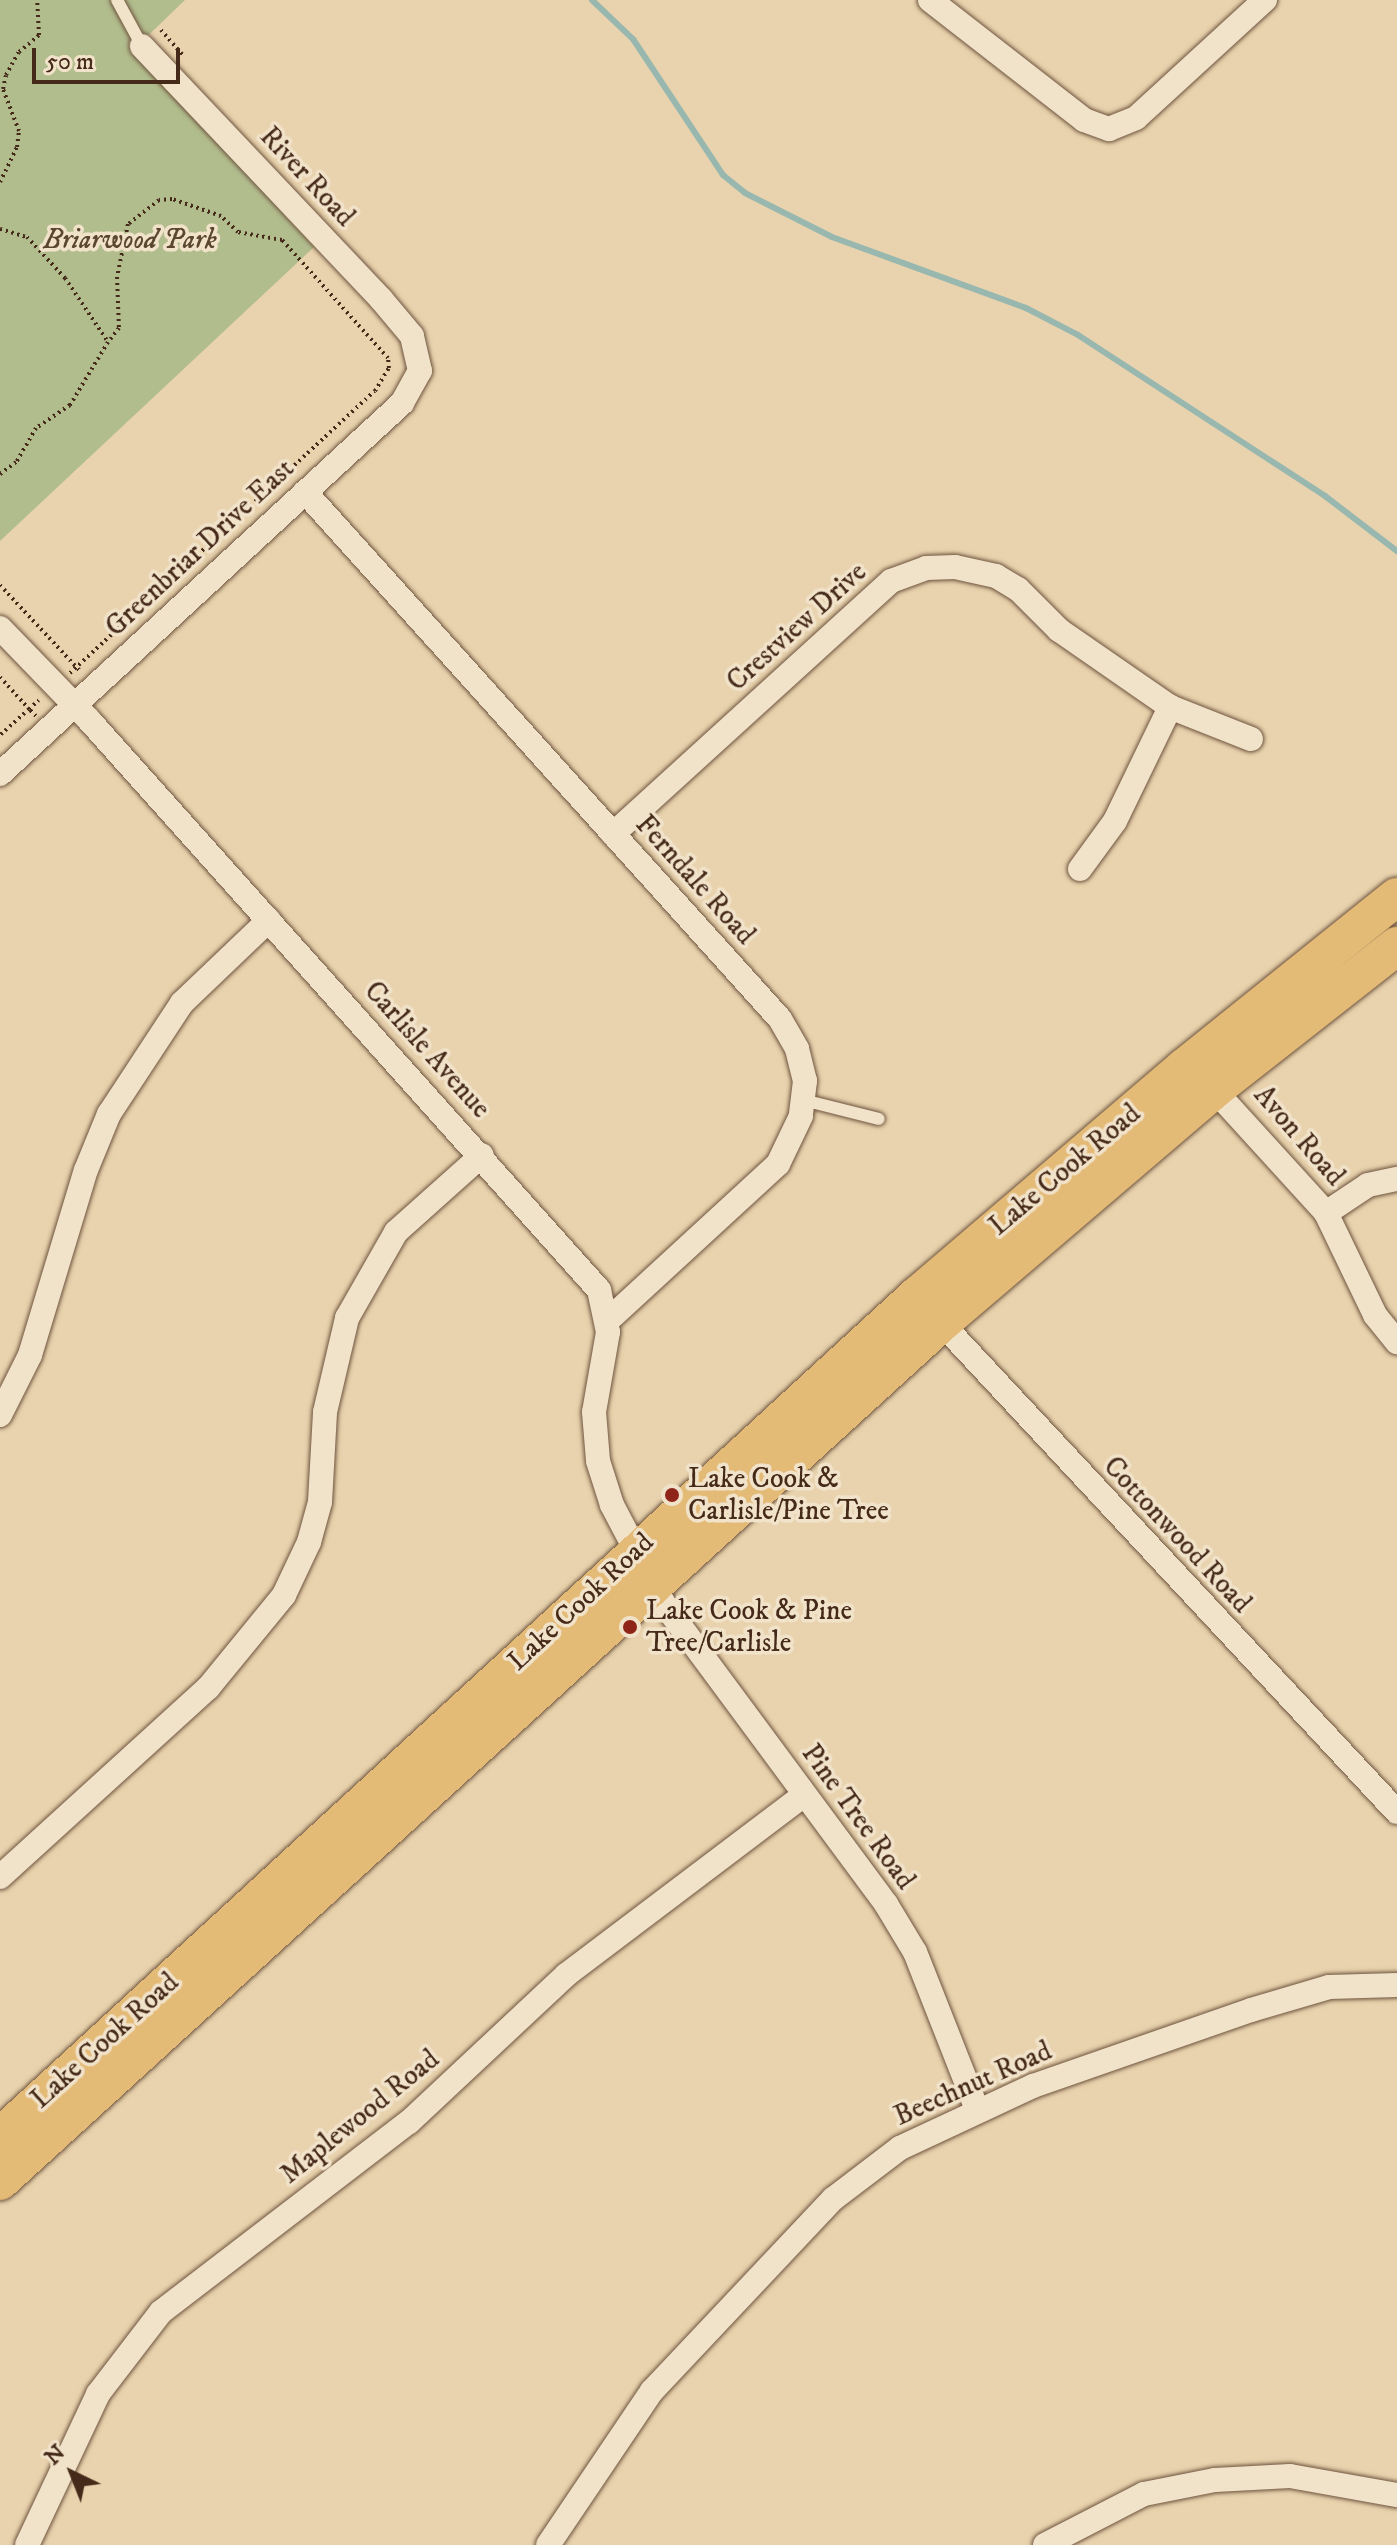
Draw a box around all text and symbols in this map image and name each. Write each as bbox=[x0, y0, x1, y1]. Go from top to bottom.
scale bar bbox=[36, 32, 184, 82]
text: 50 m bbox=[46, 47, 94, 77]
street label: River Road bbox=[252, 120, 362, 234]
park label: Briarwood Park bbox=[43, 223, 217, 257]
street label: Greenbriar Drive East bbox=[99, 452, 301, 644]
street label: Crestview Drive bbox=[720, 556, 874, 698]
street label: Ferndale Road bbox=[628, 808, 762, 952]
street label: Carlisle Avenue bbox=[357, 975, 497, 1125]
street label: Avon Road bbox=[1246, 1079, 1352, 1193]
street label: Lake Cook Road bbox=[983, 1097, 1147, 1243]
street label: Cottonwood Road bbox=[1096, 1450, 1258, 1620]
place label: Lake Cook & Carlisle/Pine Tree bbox=[688, 1462, 889, 1528]
marker: Lake Cook & Carlisle/Pine Tree bbox=[663, 1486, 681, 1504]
street label: Lake Cook Road bbox=[501, 1526, 661, 1678]
place label: Lake Cook & Pine Tree/Carlisle bbox=[646, 1594, 852, 1660]
marker: Lake Cook & Pine Tree/Carlisle bbox=[621, 1618, 639, 1636]
street label: Pine Tree Road bbox=[794, 1738, 922, 1896]
street label: Lake Cook Road bbox=[24, 1966, 186, 2116]
street label: Beechnut Road bbox=[889, 2034, 1057, 2134]
street label: Maplewood Road bbox=[274, 2043, 446, 2191]
north arrow bbox=[32, 2433, 112, 2513]
text: N bbox=[39, 2439, 71, 2471]

